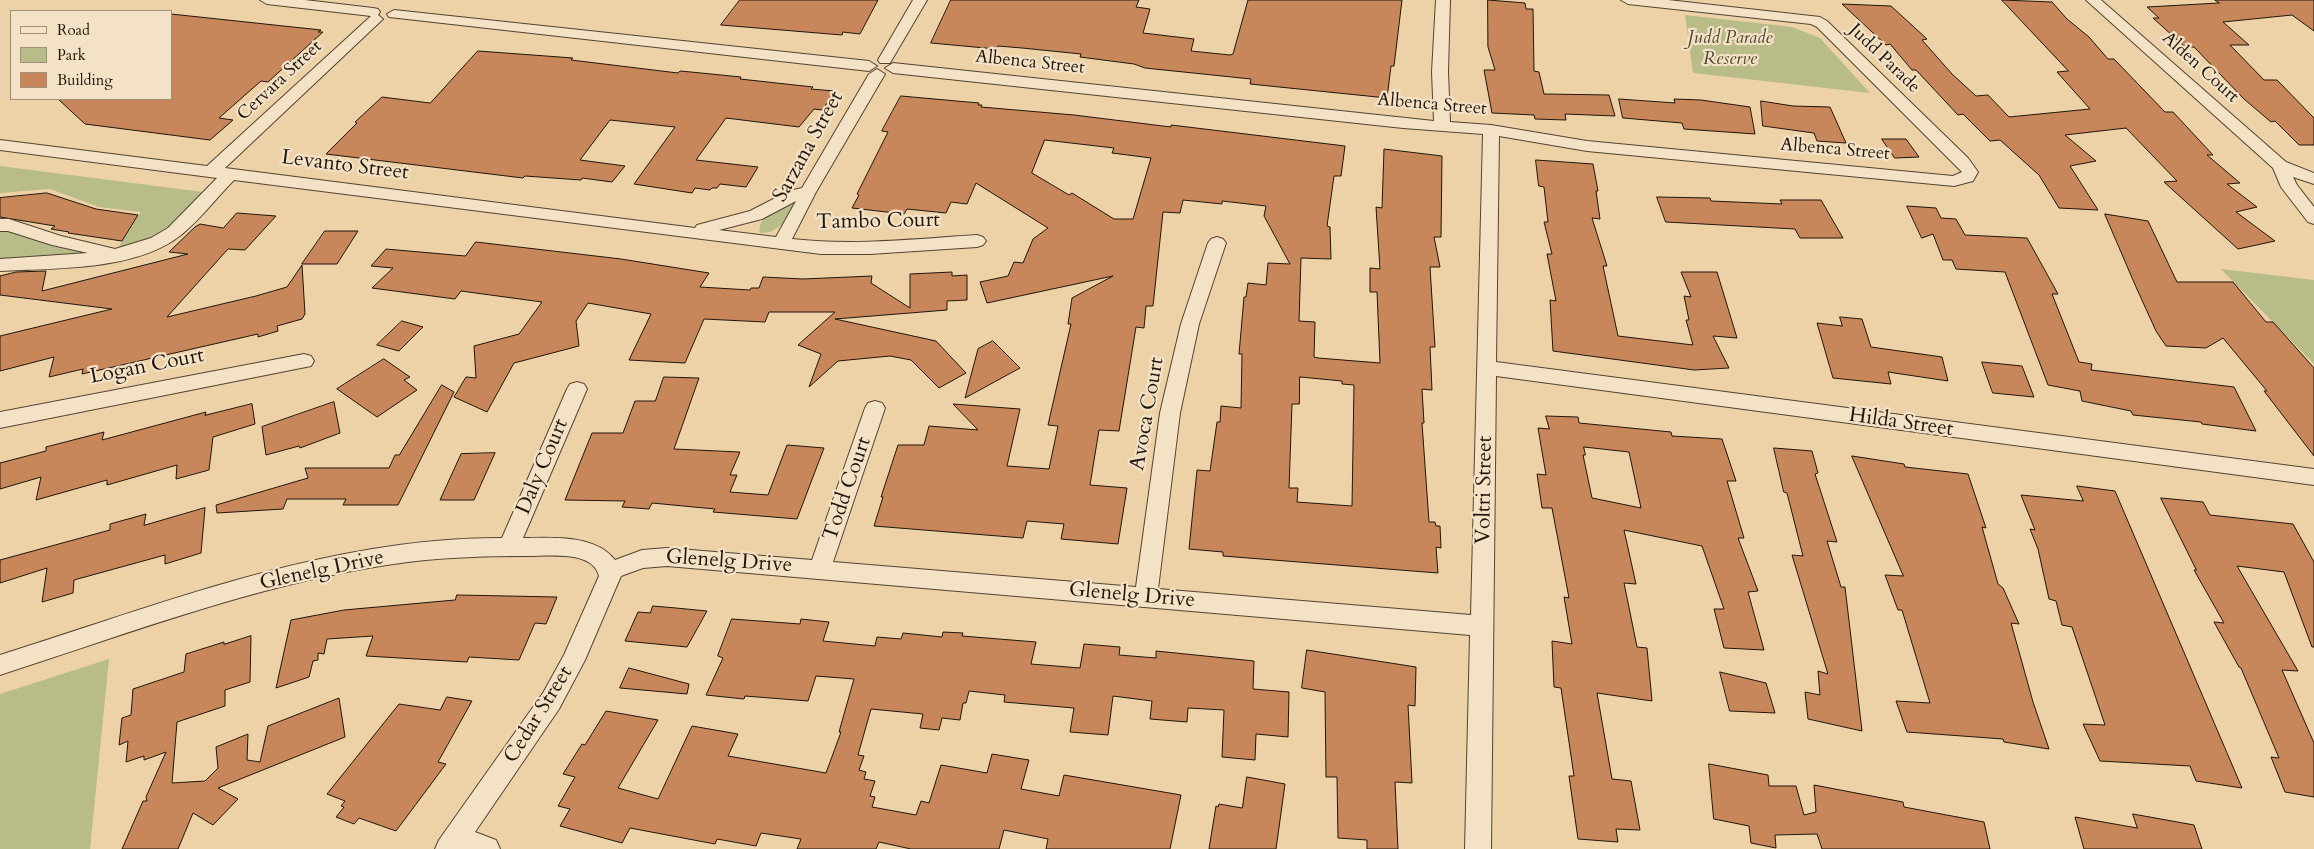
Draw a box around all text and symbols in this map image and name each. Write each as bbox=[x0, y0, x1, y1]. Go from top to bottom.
legend bbox=[10, 10, 172, 100]
text: Road bbox=[57, 20, 90, 40]
street label: Judd Parade bbox=[1844, 20, 1924, 98]
park label: Judd Parade Reserve bbox=[1687, 28, 1773, 70]
street label: Alden Court bbox=[2157, 28, 2243, 108]
street label: Cervara Street bbox=[233, 36, 327, 126]
text: Park bbox=[57, 45, 86, 65]
street label: Albenca Street bbox=[974, 47, 1086, 79]
text: Building bbox=[57, 70, 113, 90]
street label: Sarzana Street bbox=[768, 87, 850, 207]
street label: Albenca Street bbox=[1376, 89, 1488, 121]
street label: Albenca Street bbox=[1779, 134, 1891, 166]
street label: Levanto Street bbox=[280, 146, 410, 186]
street label: Tambo Court bbox=[816, 208, 940, 236]
street label: Logan Court bbox=[88, 344, 206, 390]
street label: Avoca Court bbox=[1126, 355, 1170, 473]
street label: Hilda Street bbox=[1847, 403, 1955, 443]
street label: Daly Court bbox=[512, 415, 574, 519]
street label: Todd Court bbox=[819, 434, 877, 544]
street label: Voltri Street bbox=[1471, 436, 1499, 544]
street label: Glenelg Drive bbox=[665, 545, 793, 579]
street label: Glenelg Drive bbox=[258, 546, 386, 596]
street label: Glenelg Drive bbox=[1068, 578, 1196, 614]
street label: Cedar Street bbox=[499, 662, 579, 768]

